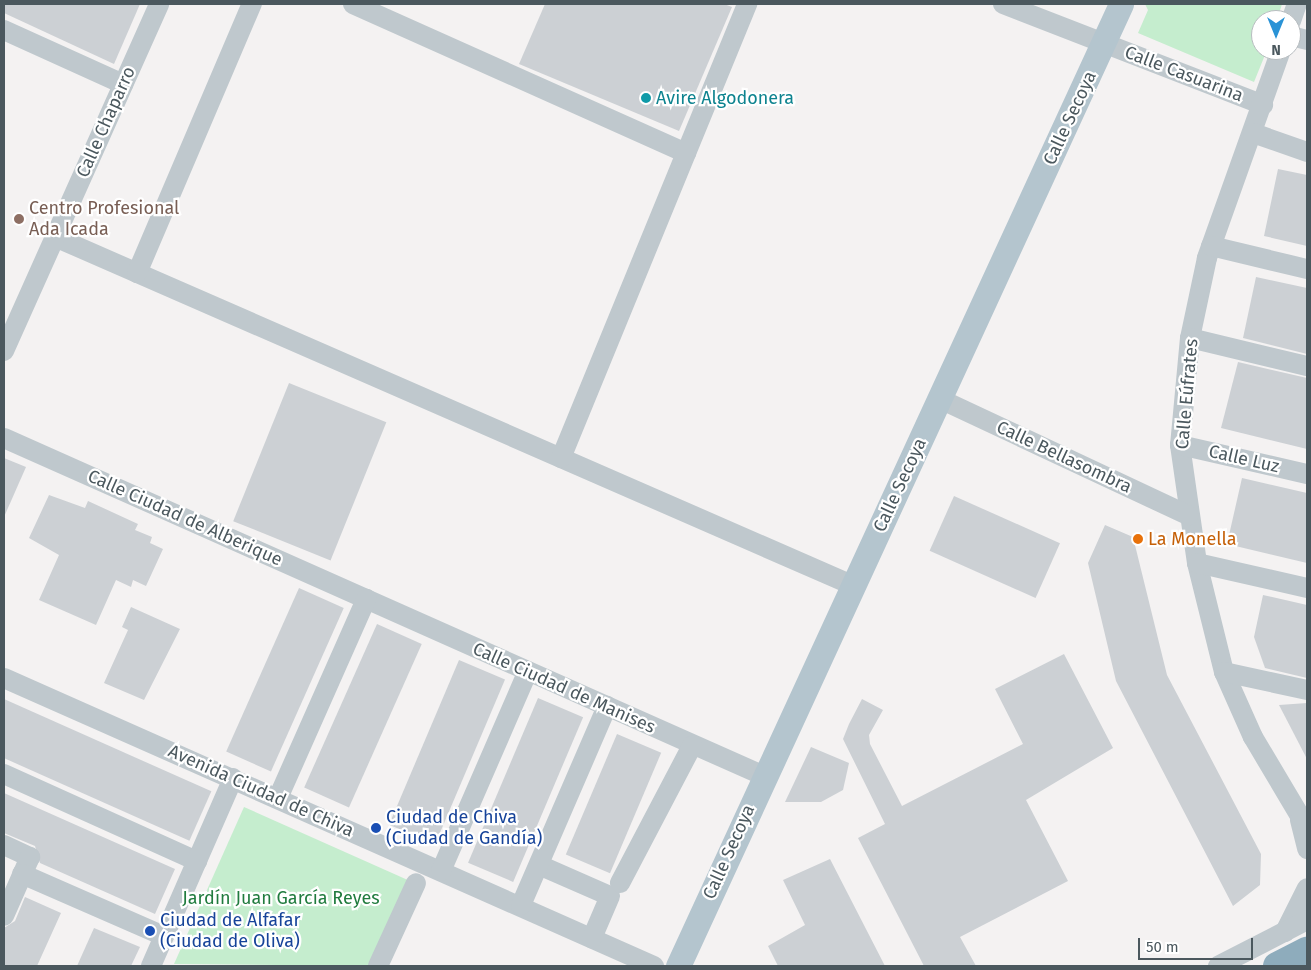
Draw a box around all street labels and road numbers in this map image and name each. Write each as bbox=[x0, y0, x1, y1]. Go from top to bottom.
street label: Calle Casuarina bbox=[1122, 42, 1246, 106]
street label: Calle Chaparro bbox=[72, 63, 140, 181]
street label: Calle Secoya bbox=[1039, 68, 1101, 168]
street label: Calle Eúfrates bbox=[1171, 338, 1203, 450]
street label: Calle Bellasombra bbox=[993, 416, 1135, 498]
street label: Calle Secoya bbox=[869, 435, 931, 535]
street label: Calle Luz bbox=[1207, 440, 1281, 478]
street label: Calle Ciudad de Alberique bbox=[84, 465, 286, 571]
street label: Calle Ciudad de Manises bbox=[469, 638, 659, 738]
street label: Avenida Ciudad de Chiva bbox=[165, 740, 357, 842]
street label: Calle Secoya bbox=[699, 801, 759, 903]

